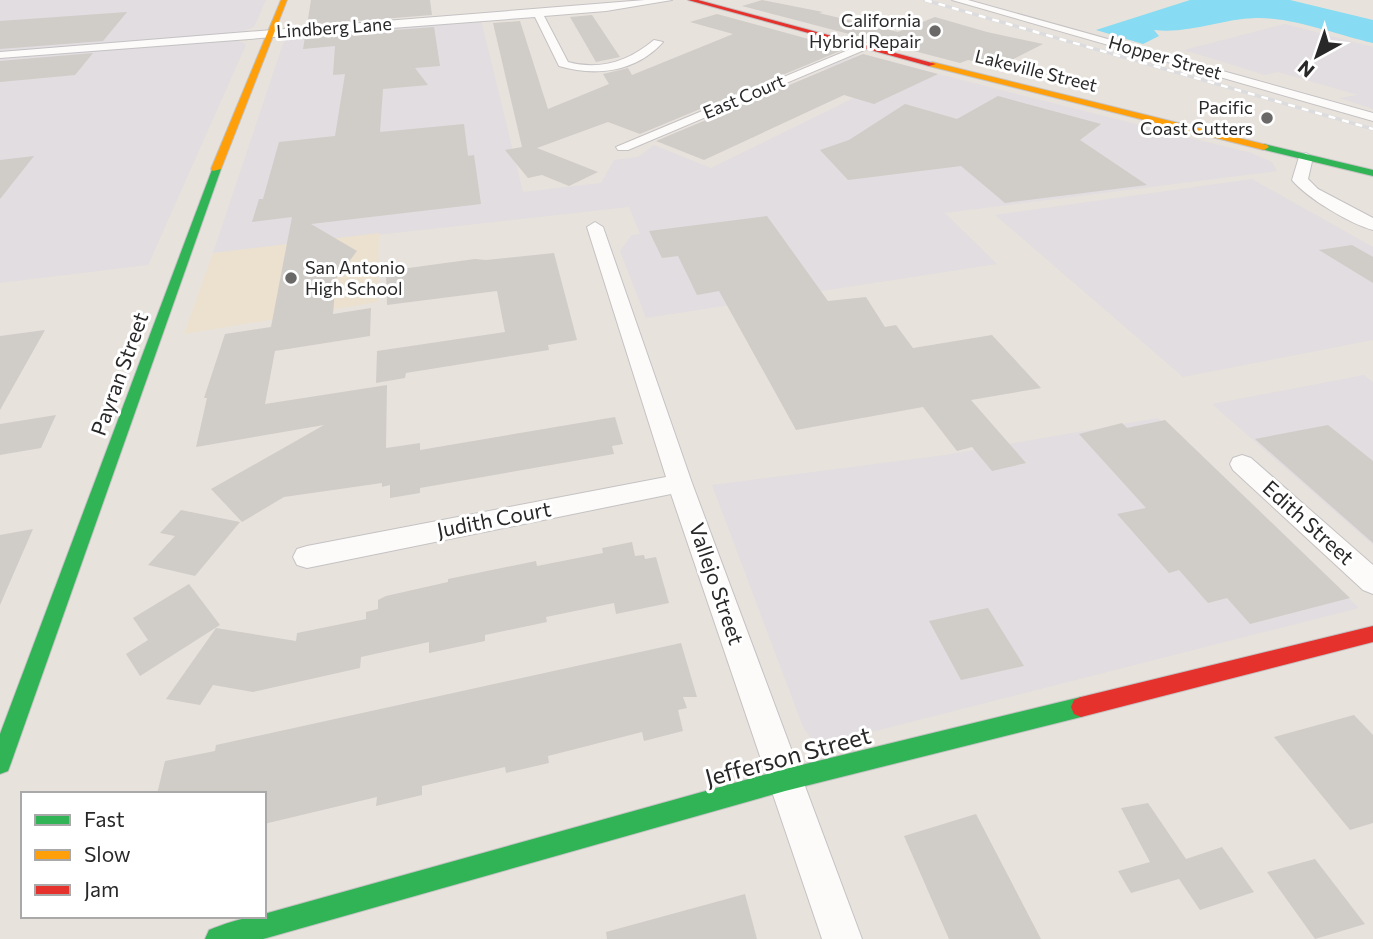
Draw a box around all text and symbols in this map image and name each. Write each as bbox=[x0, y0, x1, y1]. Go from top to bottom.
place label: California Hybrid Repair bbox=[809, 9, 921, 52]
street label: Lindberg Lane bbox=[275, 12, 392, 42]
north arrow bbox=[1282, 21, 1352, 91]
marker: California Hybrid Repair bbox=[927, 23, 943, 39]
street label: Hopper Street bbox=[1106, 30, 1224, 84]
street label: Lakeville Street bbox=[973, 44, 1100, 96]
text: N bbox=[1293, 56, 1319, 83]
street label: East Court bbox=[699, 69, 788, 123]
place label: Pacific Coast Cutters bbox=[1140, 96, 1253, 139]
marker: Pacific Coast Cutters bbox=[1259, 110, 1275, 126]
place label: San Antonio High School bbox=[305, 256, 405, 299]
marker: San Antonio High School bbox=[283, 270, 299, 286]
street label: Payran Street bbox=[85, 308, 152, 439]
street label: Edith Street bbox=[1258, 474, 1360, 569]
street label: Judith Court bbox=[435, 495, 553, 542]
street label: Vallejo Street bbox=[685, 519, 750, 648]
street label: Jefferson Street bbox=[701, 719, 874, 792]
legend bbox=[21, 792, 266, 918]
text: Fast bbox=[84, 806, 125, 831]
text: Slow bbox=[84, 841, 131, 866]
text: Jam bbox=[84, 876, 119, 901]

